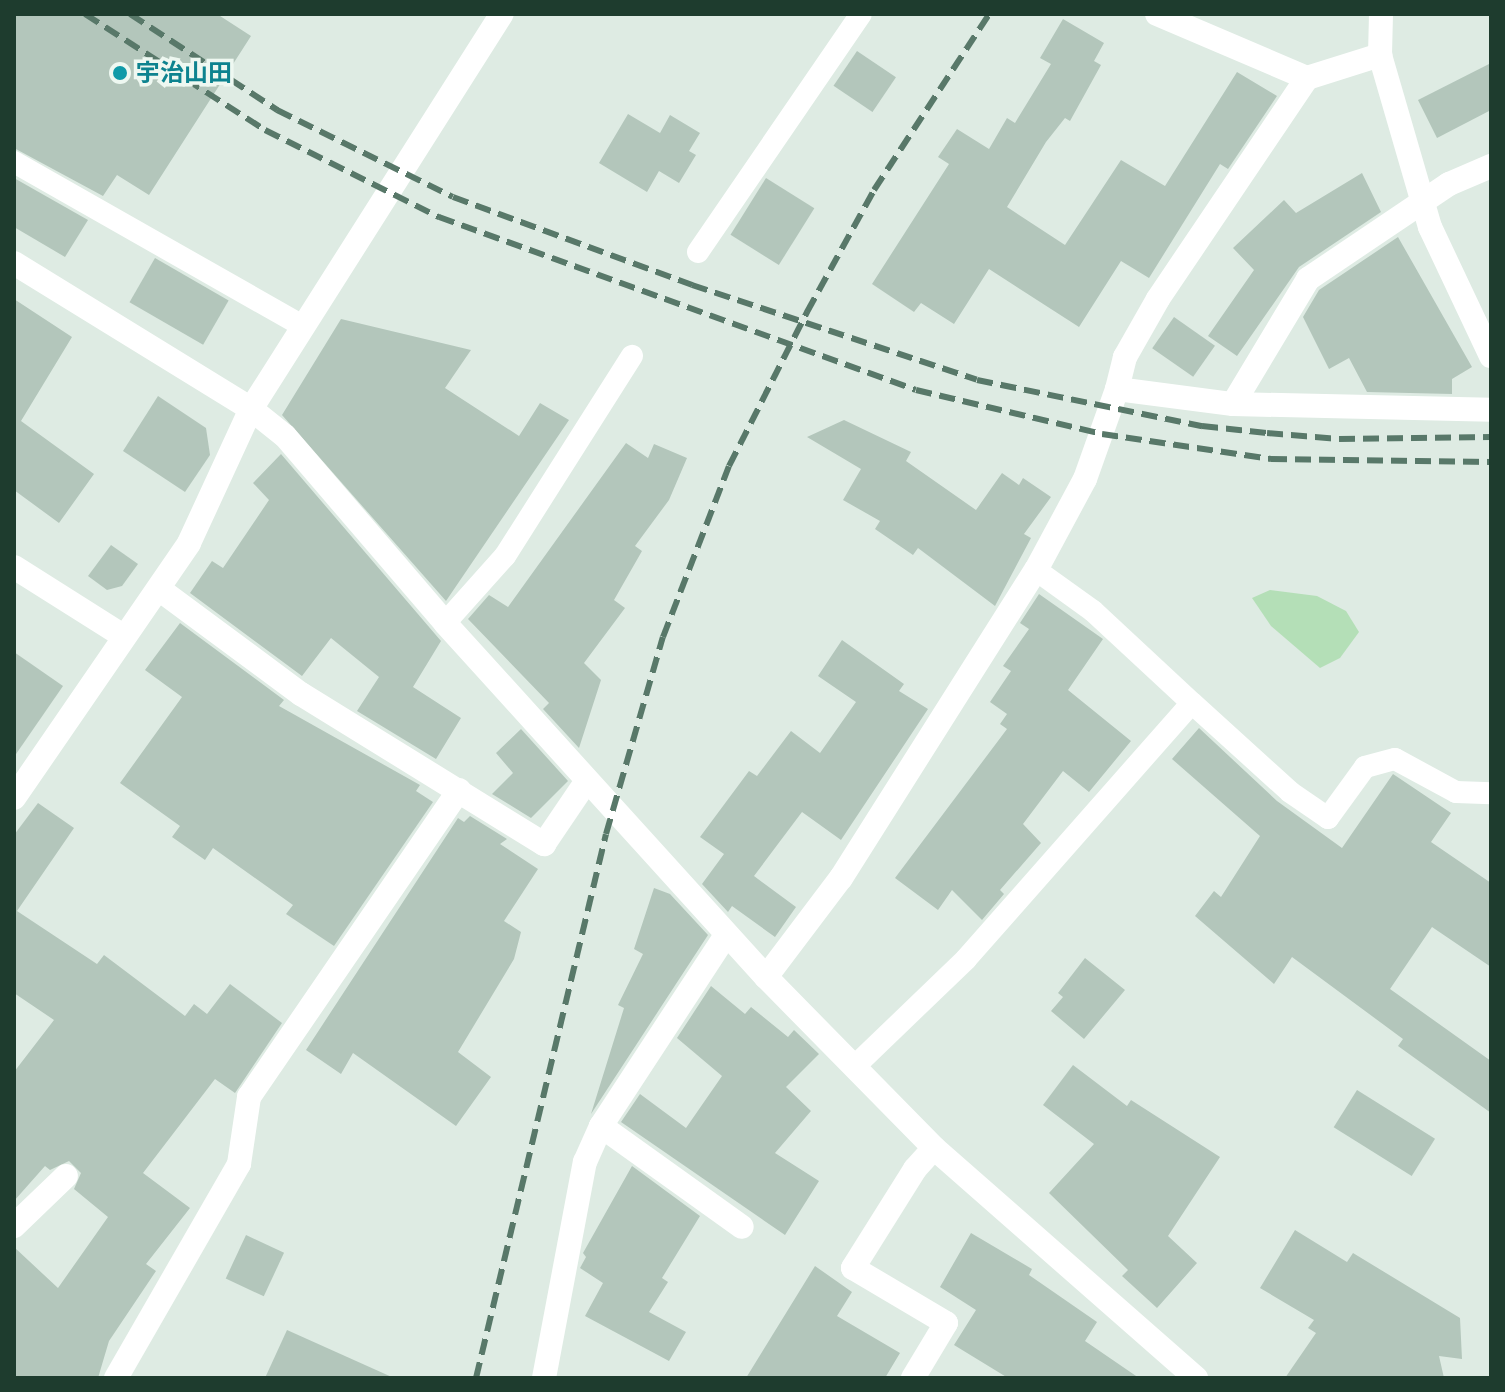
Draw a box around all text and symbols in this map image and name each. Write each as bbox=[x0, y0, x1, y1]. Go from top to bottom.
place label: 宇治山田 bbox=[136, 59, 232, 87]
marker: 宇治山田 bbox=[111, 64, 129, 82]

